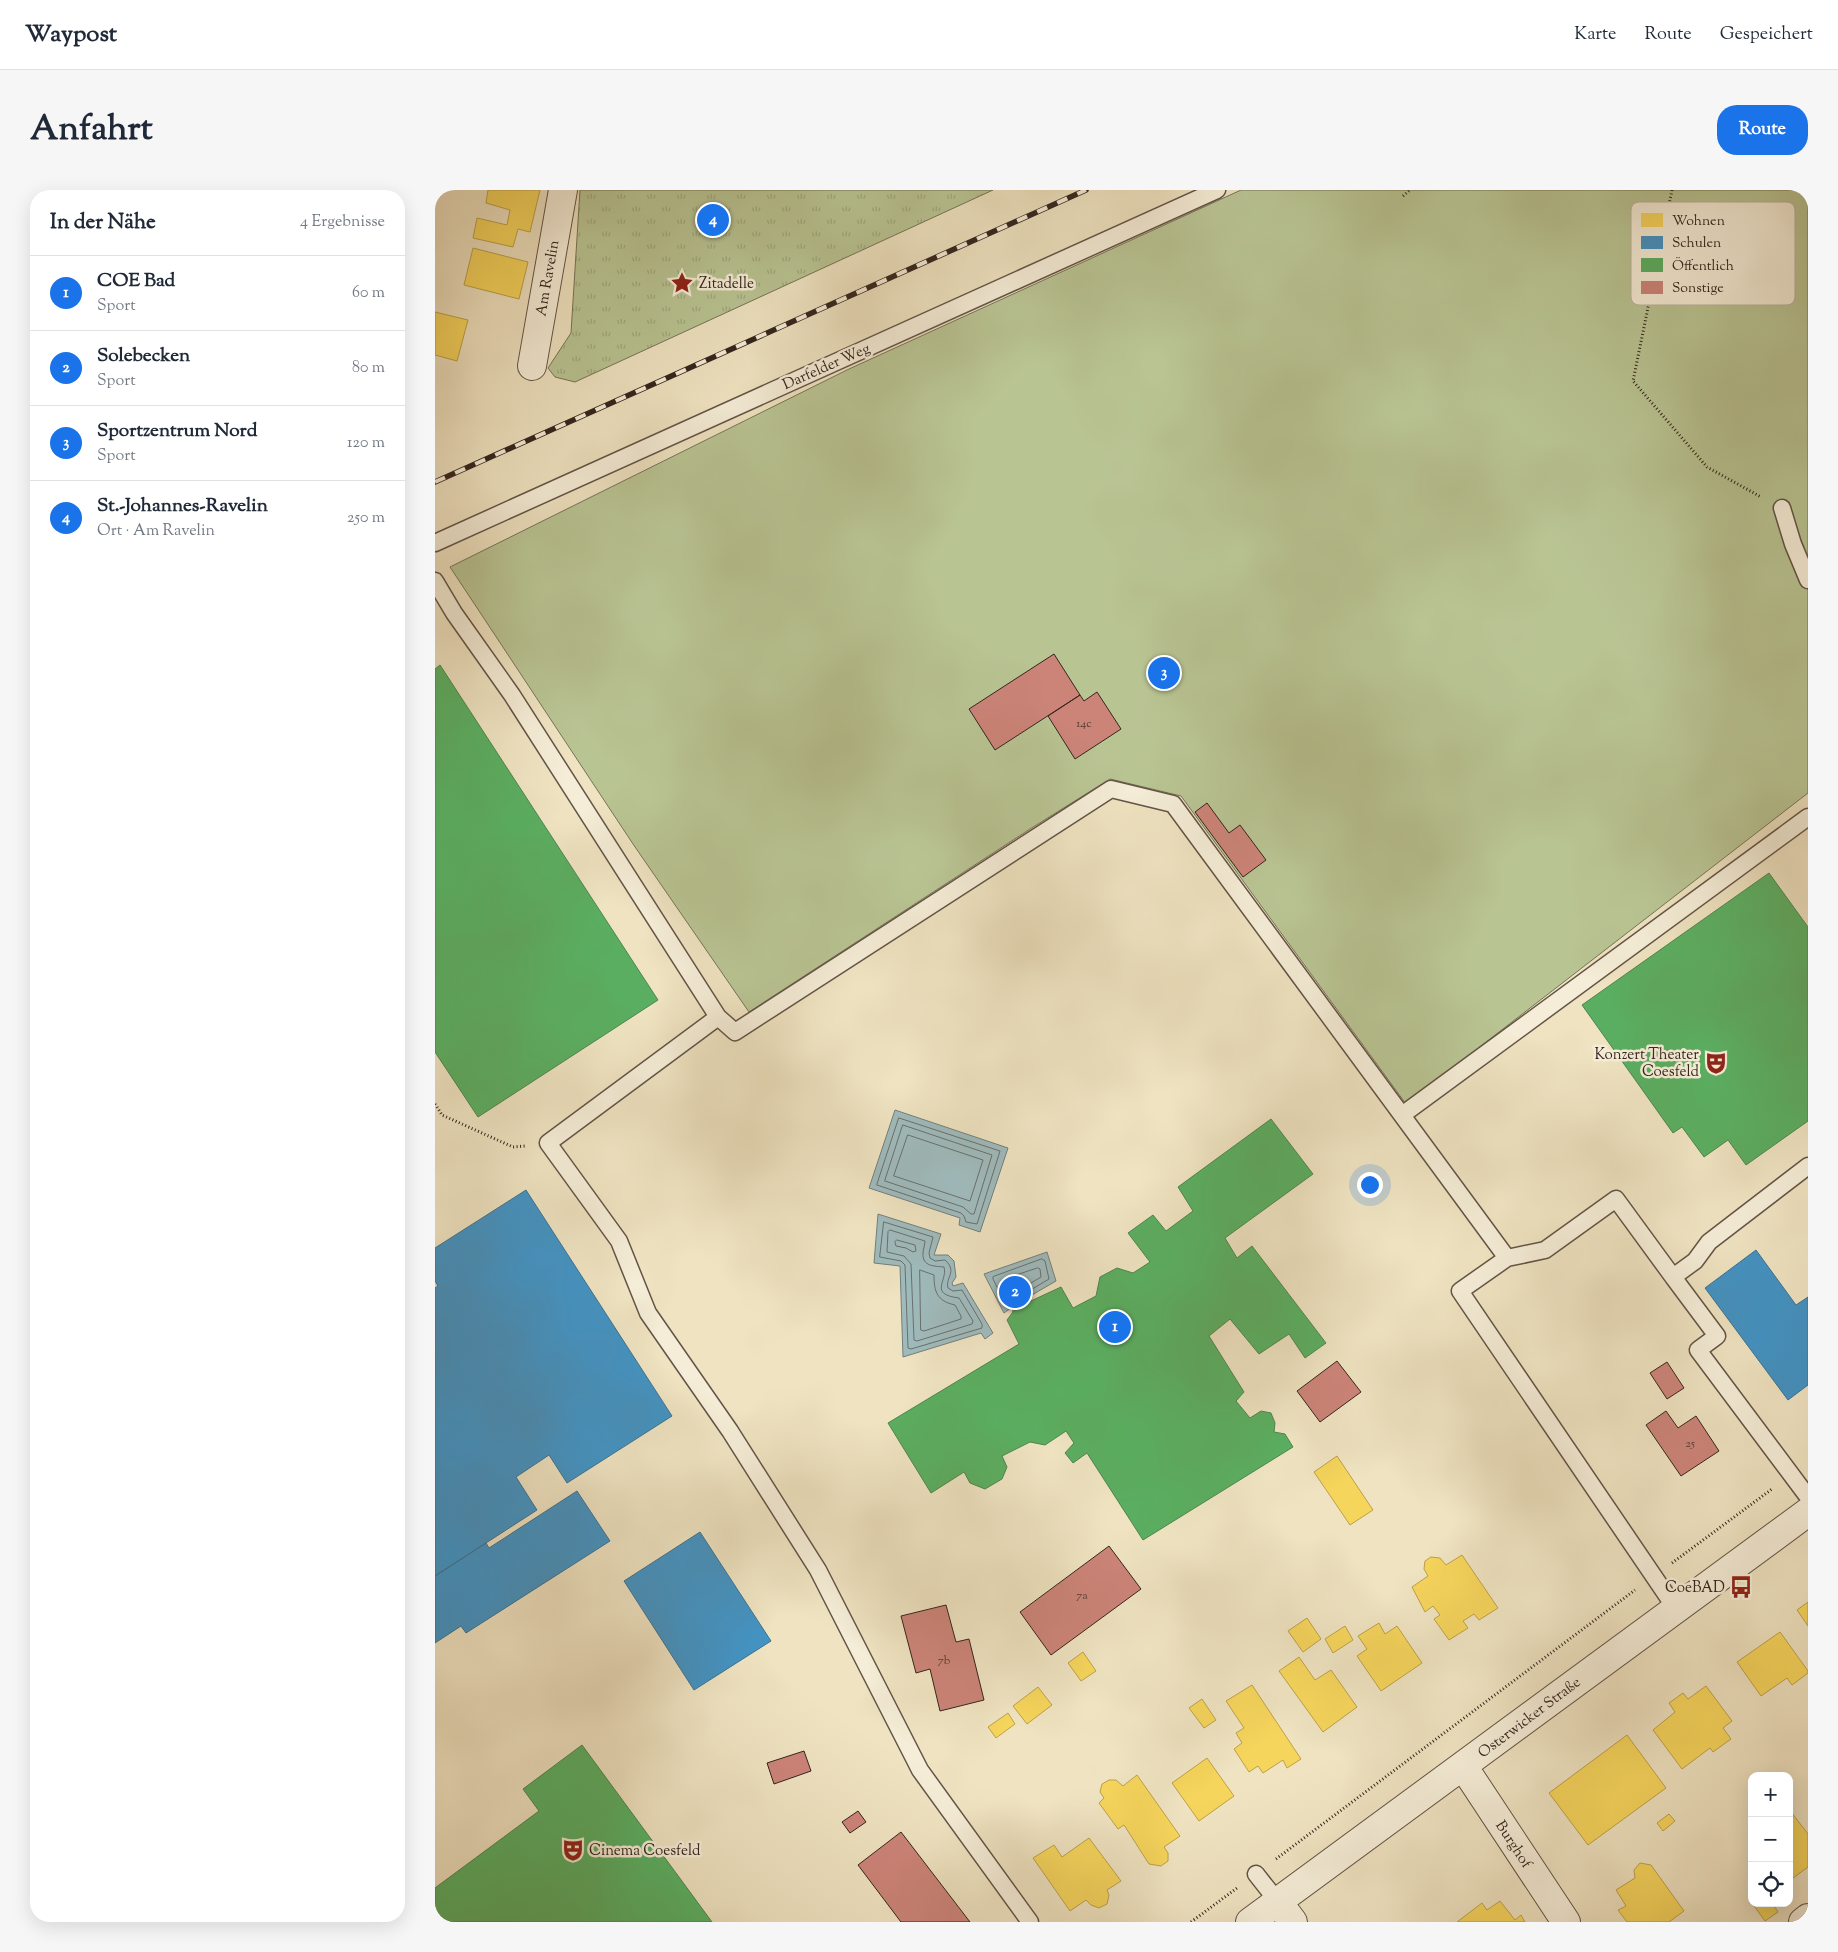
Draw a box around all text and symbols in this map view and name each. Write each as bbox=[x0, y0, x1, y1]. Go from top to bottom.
text: Waypost bbox=[25, 18, 117, 52]
text: Karte bbox=[1574, 22, 1617, 48]
text: Route bbox=[1645, 22, 1692, 48]
text: Gespeichert bbox=[1720, 22, 1813, 48]
text: Anfahrt bbox=[30, 105, 153, 156]
button: Route bbox=[1717, 105, 1808, 155]
pin: 4 bbox=[697, 201, 729, 239]
legend bbox=[1631, 202, 1795, 305]
text: In der Nähe bbox=[50, 208, 156, 238]
text: 4 Ergebnisse bbox=[300, 211, 385, 234]
text: Wohnen bbox=[1672, 212, 1725, 232]
text: Schulen bbox=[1672, 234, 1721, 254]
street label: Am Ravelin bbox=[531, 238, 566, 318]
text: Öffentlich bbox=[1672, 256, 1734, 277]
text: COE Bad bbox=[97, 268, 175, 295]
place icon: Zitadelle bbox=[669, 270, 695, 296]
place label: Zitadelle bbox=[699, 274, 754, 295]
text: Sonstige bbox=[1672, 279, 1724, 299]
text: 1 bbox=[63, 282, 69, 305]
text: 60 m bbox=[352, 282, 385, 305]
text: Sport bbox=[97, 295, 136, 318]
street label: Darfelder Weg bbox=[780, 339, 874, 396]
text: Solebecken bbox=[97, 343, 190, 370]
text: 2 bbox=[62, 357, 70, 380]
text: 80 m bbox=[352, 357, 385, 380]
text: Sport bbox=[97, 370, 136, 393]
text: Sportzentrum Nord bbox=[97, 418, 257, 445]
text: 3 bbox=[63, 432, 69, 455]
text: 120 m bbox=[347, 432, 385, 455]
text: Sport bbox=[97, 445, 136, 468]
text: St.-Johannes-Ravelin bbox=[97, 493, 268, 520]
text: 4 bbox=[62, 507, 70, 530]
text: 250 m bbox=[347, 507, 385, 530]
text: Ort · Am Ravelin bbox=[97, 520, 215, 543]
pin: 3 bbox=[1148, 654, 1180, 692]
house number: 14c bbox=[1076, 715, 1092, 733]
place label: Konzert Theater Coesfeld bbox=[1594, 1045, 1700, 1083]
theatre icon: Konzert Theater Coesfeld bbox=[1703, 1050, 1729, 1076]
your location bbox=[1357, 1172, 1383, 1198]
pin: 2 bbox=[999, 1273, 1031, 1311]
pin: 1 bbox=[1099, 1308, 1131, 1346]
house number: 25 bbox=[1685, 1435, 1695, 1453]
bus stop icon: CoeBAD bbox=[1728, 1574, 1754, 1600]
place label: CoeBAD bbox=[1665, 1578, 1725, 1599]
house number: 7a bbox=[1076, 1587, 1088, 1605]
house number: 7b bbox=[938, 1652, 951, 1670]
street label: Osterwicker Straße bbox=[1474, 1673, 1586, 1764]
map controls bbox=[1748, 1772, 1793, 1907]
button: + bbox=[1748, 1772, 1793, 1817]
street label: Burghof bbox=[1489, 1817, 1536, 1873]
button: − bbox=[1748, 1817, 1793, 1862]
theatre icon: Cinema Coesfeld bbox=[560, 1837, 586, 1863]
place label: Cinema Coesfeld bbox=[589, 1841, 701, 1862]
button: locate bbox=[1748, 1862, 1793, 1907]

